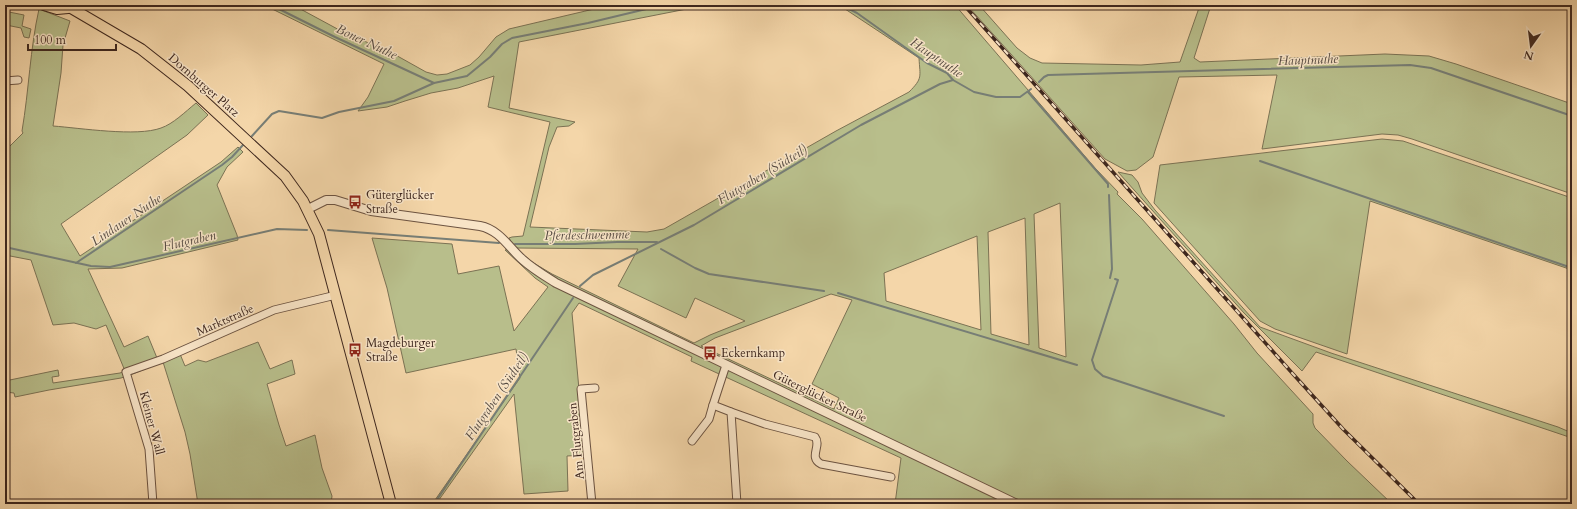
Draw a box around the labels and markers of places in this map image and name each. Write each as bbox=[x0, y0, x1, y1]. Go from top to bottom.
place label: Güterglücker Straße bbox=[366, 187, 434, 217]
bus stop icon: Güterglücker Straße bbox=[347, 194, 363, 210]
place label: Magdeburger Straße bbox=[366, 335, 436, 365]
bus stop icon: Magdeburger Straße bbox=[347, 342, 363, 358]
bus stop icon: Eckernkamp bbox=[702, 345, 718, 361]
place label: Eckernkamp bbox=[721, 345, 785, 361]

